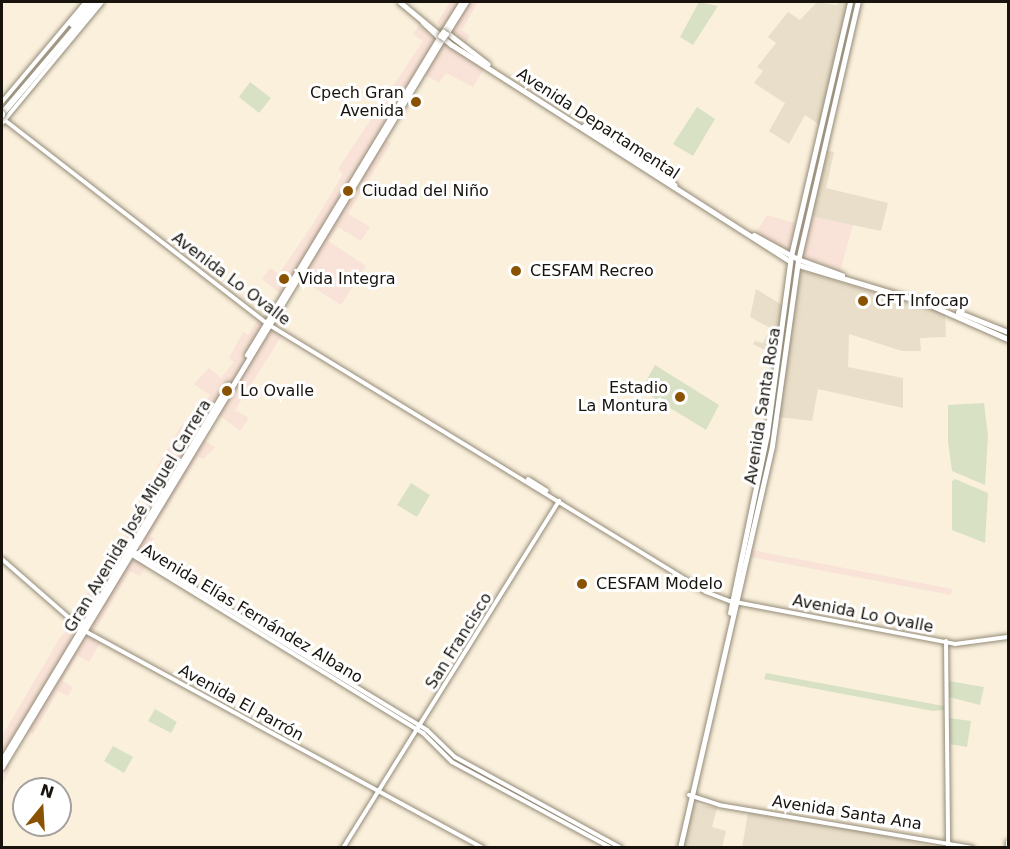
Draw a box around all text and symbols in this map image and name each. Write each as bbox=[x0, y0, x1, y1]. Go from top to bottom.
street label: Avenida Departamental bbox=[513, 64, 683, 184]
place label: Cpech Gran Avenida bbox=[310, 83, 404, 121]
marker: Cpech Gran Avenida bbox=[409, 95, 423, 109]
place label: Ciudad del Niño bbox=[362, 181, 489, 201]
marker: Ciudad del Niño bbox=[339, 182, 357, 200]
street label: Avenida Lo Ovalle bbox=[168, 228, 294, 330]
place label: CESFAM Recreo bbox=[530, 261, 654, 281]
marker: CESFAM Recreo bbox=[507, 262, 525, 280]
place label: Vida Integra bbox=[298, 269, 396, 289]
marker: Vida Integra bbox=[275, 270, 293, 288]
place label: CFT Infocap bbox=[875, 291, 969, 311]
marker: CFT Infocap bbox=[856, 294, 870, 308]
street label: Avenida Santa Rosa bbox=[741, 326, 785, 486]
place label: Estadio La Montura bbox=[578, 378, 668, 416]
place label: Lo Ovalle bbox=[240, 381, 314, 401]
marker: Lo Ovalle bbox=[218, 382, 236, 400]
marker: Estadio La Montura bbox=[673, 390, 687, 404]
street label: Gran Avenida José Miguel Carrera bbox=[61, 396, 215, 636]
street label: Avenida Elías Fernández Albano bbox=[138, 540, 366, 688]
place label: CESFAM Modelo bbox=[596, 574, 723, 594]
marker: CESFAM Modelo bbox=[573, 575, 591, 593]
street label: San Francisco bbox=[422, 589, 496, 693]
street label: Avenida Lo Ovalle bbox=[791, 591, 935, 637]
street label: Avenida El Parrón bbox=[175, 661, 307, 745]
north arrow bbox=[12, 777, 72, 837]
text: N bbox=[38, 780, 56, 802]
street label: Avenida Santa Ana bbox=[771, 792, 923, 834]

